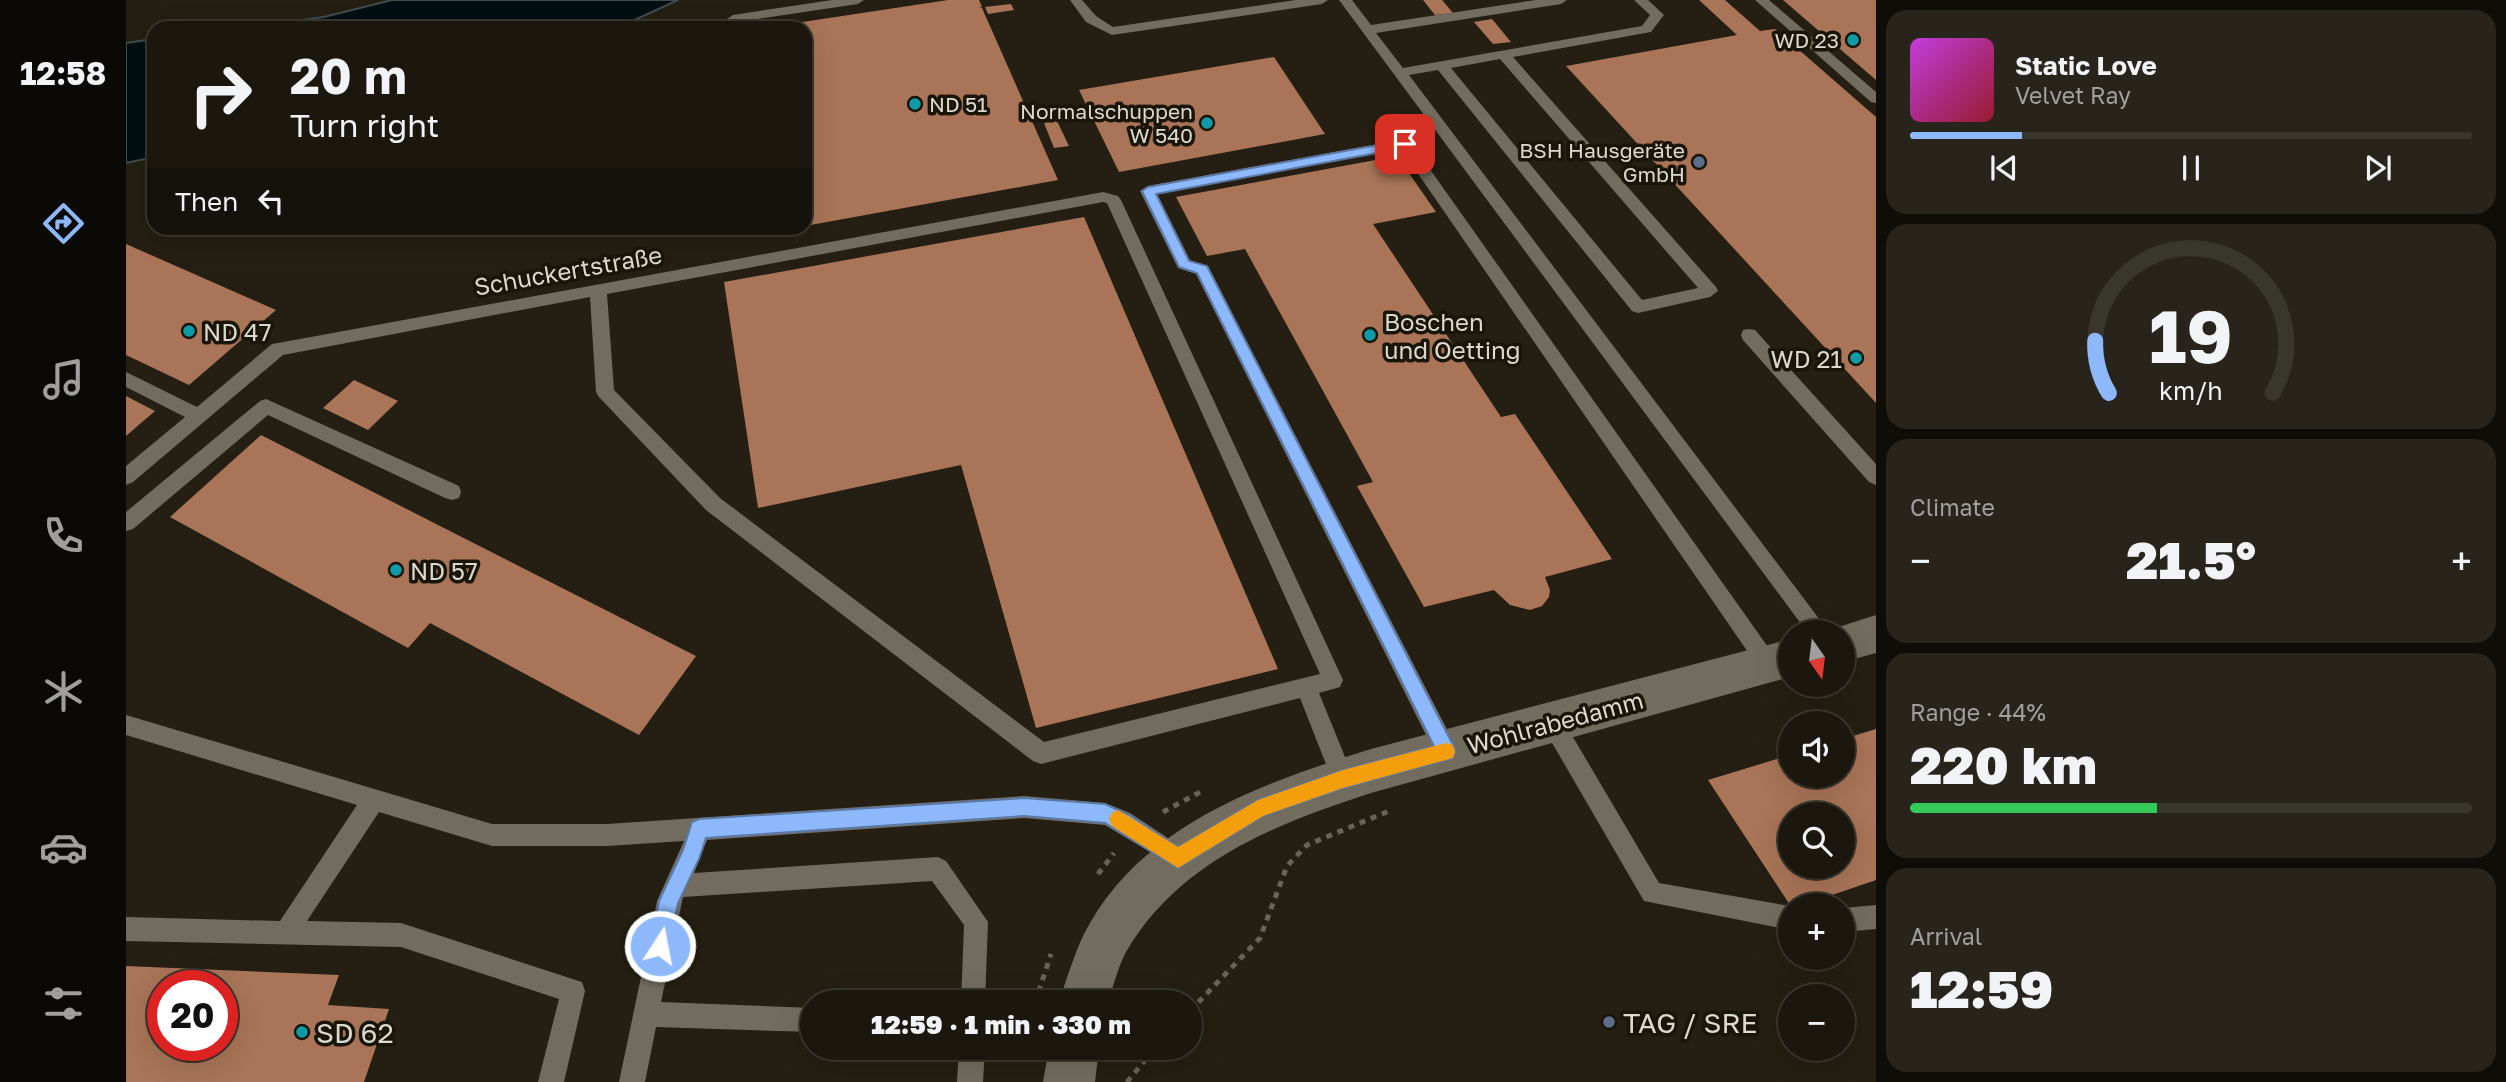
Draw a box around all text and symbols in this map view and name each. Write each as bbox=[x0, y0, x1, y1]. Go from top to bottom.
place label: WD 23 bbox=[1774, 27, 1839, 53]
marker: WD 23 bbox=[1845, 32, 1861, 48]
text: 20 m bbox=[290, 46, 407, 105]
icon: right bbox=[175, 49, 266, 140]
text: Static Love bbox=[2015, 50, 2157, 81]
text: 12:58 bbox=[20, 54, 106, 92]
text: Velvet Ray bbox=[2015, 81, 2131, 109]
place label: ND 51 bbox=[929, 91, 987, 117]
marker: ND 51 bbox=[907, 96, 923, 112]
place label: Normalschuppen W 540 bbox=[1020, 98, 1193, 148]
text: Turn right bbox=[290, 106, 439, 144]
pin bbox=[1375, 114, 1435, 174]
marker: Normalschuppen W 540 bbox=[1199, 115, 1215, 131]
icon: arrive bbox=[1386, 125, 1424, 163]
place label: BSH Hausgeräte GmbH bbox=[1519, 137, 1685, 187]
icon: previous bbox=[1985, 149, 2023, 187]
icon: pause bbox=[2172, 149, 2210, 187]
icon: next bbox=[2359, 149, 2397, 187]
marker: BSH Hausgeräte GmbH bbox=[1691, 154, 1707, 170]
icon: left bbox=[252, 182, 290, 220]
text: Then bbox=[175, 186, 238, 217]
icon: directions bbox=[39, 199, 88, 248]
street label: Schuckertstraße bbox=[472, 239, 664, 301]
text: 19 bbox=[2149, 292, 2233, 379]
place label: Boschen und Oetting bbox=[1384, 307, 1521, 364]
place label: ND 47 bbox=[203, 317, 271, 346]
marker: ND 47 bbox=[181, 323, 197, 339]
marker: Boschen und Oetting bbox=[1362, 327, 1378, 343]
place label: WD 21 bbox=[1771, 344, 1842, 373]
marker: WD 21 bbox=[1848, 350, 1864, 366]
icon: music bbox=[39, 355, 88, 404]
text: km/h bbox=[2159, 374, 2223, 405]
text: Climate bbox=[1910, 493, 1995, 521]
icon: phone bbox=[39, 511, 88, 560]
text: 21.5° bbox=[2126, 528, 2256, 590]
text: − bbox=[1910, 538, 1931, 583]
text: + bbox=[2451, 538, 2472, 583]
place label: ND 57 bbox=[410, 556, 478, 585]
marker: ND 57 bbox=[388, 562, 404, 578]
north arrow bbox=[1778, 620, 1855, 696]
map controls bbox=[1778, 620, 1855, 1061]
icon: climate bbox=[39, 667, 88, 716]
street label: Wohlrabedamm bbox=[1464, 685, 1646, 759]
text: Range · 44% bbox=[1910, 698, 2046, 726]
button: sound bbox=[1778, 711, 1855, 788]
text: 220 km bbox=[1910, 733, 2097, 795]
button: search bbox=[1778, 802, 1855, 879]
icon: car bbox=[39, 823, 88, 872]
button: + bbox=[1778, 893, 1855, 970]
position arrow bbox=[623, 909, 697, 983]
text: Arrival bbox=[1910, 922, 1982, 950]
text: 12:59 bbox=[1910, 957, 2053, 1019]
speed limit sign: 20 bbox=[147, 970, 238, 1061]
icon: filters bbox=[39, 979, 88, 1028]
button: − bbox=[1778, 984, 1855, 1061]
place label: TAG / SRE bbox=[1623, 1006, 1758, 1039]
text: 12:59 · 1 min · 330 m bbox=[871, 1009, 1131, 1040]
marker: TAG / SRE bbox=[1601, 1014, 1617, 1030]
place label: SD 62 bbox=[316, 1016, 394, 1049]
marker: SD 62 bbox=[294, 1024, 310, 1040]

